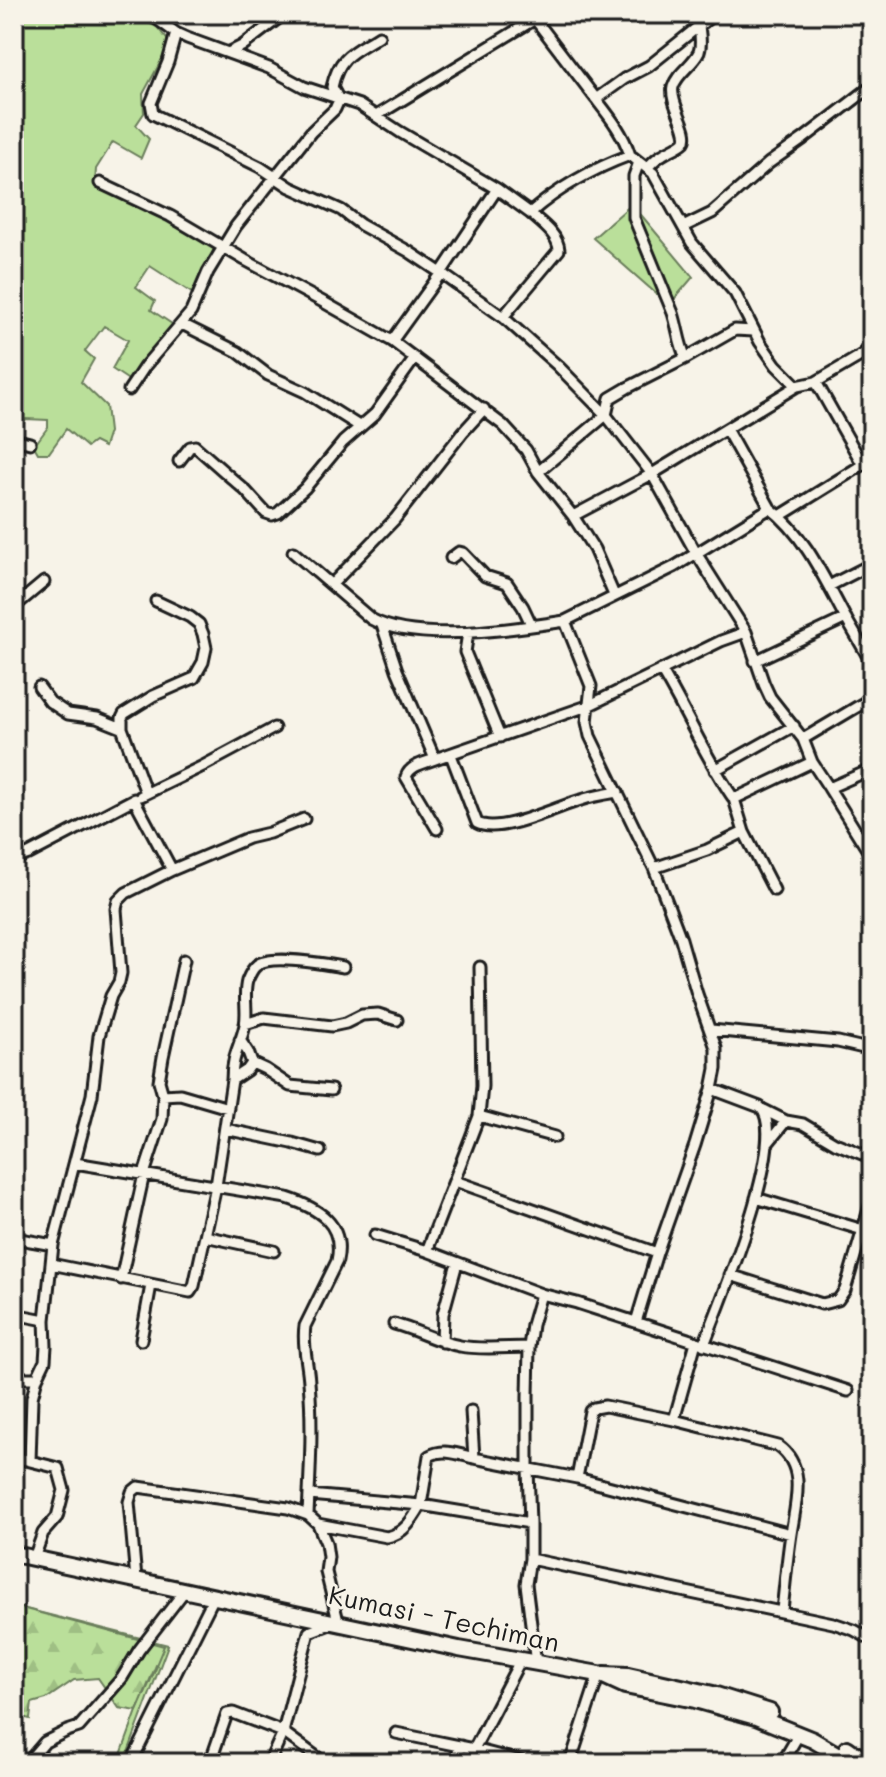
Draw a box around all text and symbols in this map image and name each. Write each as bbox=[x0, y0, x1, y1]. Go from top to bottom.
street label: Kumasi - Techiman bbox=[326, 1577, 563, 1659]

